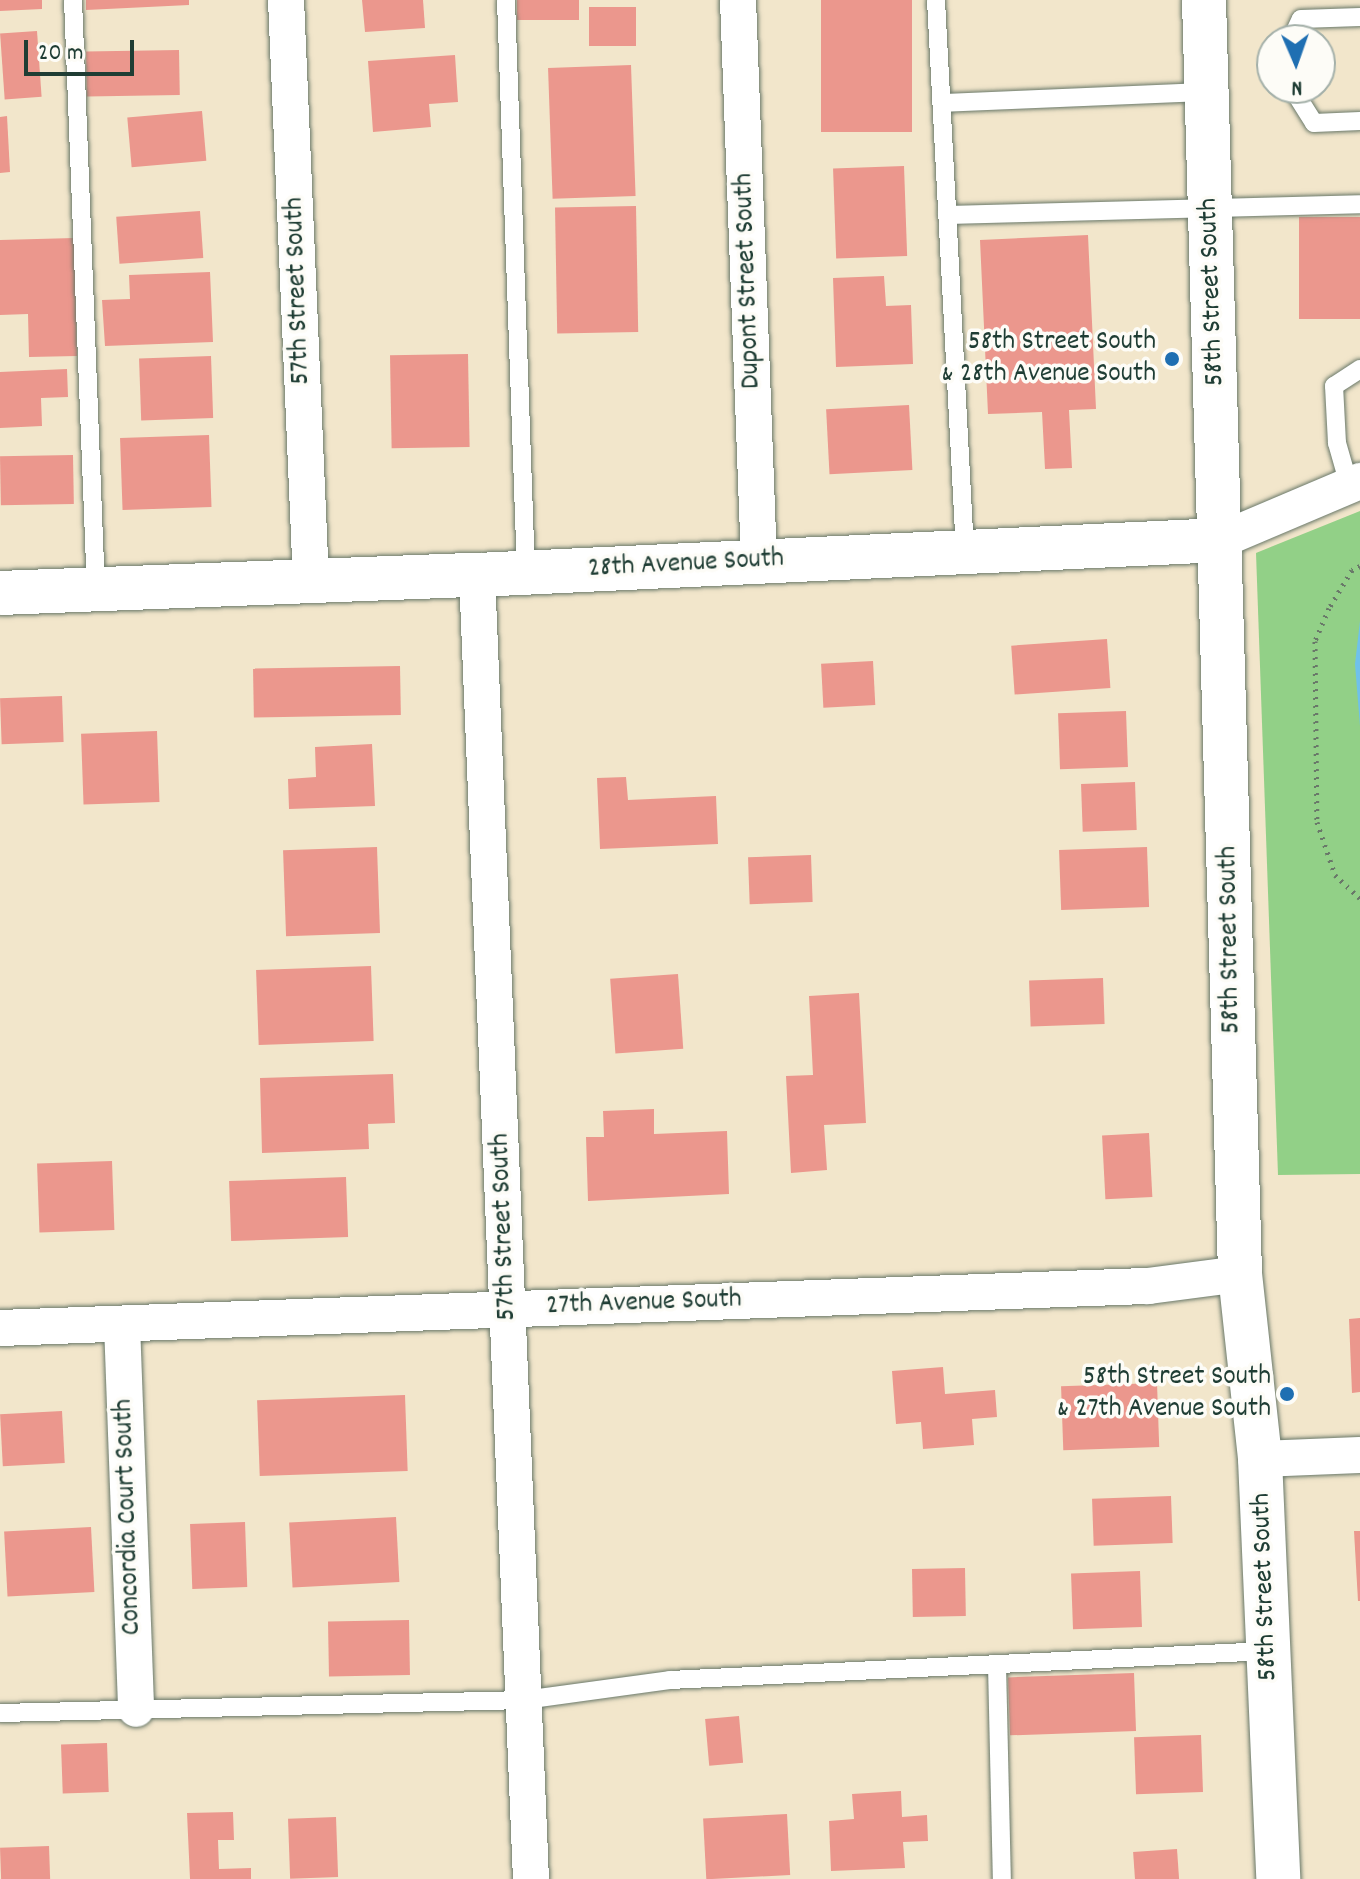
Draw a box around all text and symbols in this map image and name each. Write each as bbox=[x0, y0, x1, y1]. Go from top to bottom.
scale bar bbox=[28, 24, 138, 74]
north arrow bbox=[1256, 24, 1336, 104]
text: 20 m bbox=[38, 37, 84, 71]
text: N bbox=[1291, 71, 1303, 102]
street label: Dupont Street South bbox=[728, 172, 770, 390]
street label: 57th Street South bbox=[279, 197, 319, 385]
street label: 58th Street South bbox=[1193, 197, 1233, 387]
place label: 58th Street South & 28th Avenue South bbox=[941, 326, 1156, 392]
marker: 58th Street South & 28th Avenue South bbox=[1163, 350, 1181, 368]
street label: 28th Avenue South bbox=[587, 543, 785, 587]
street label: 58th Street South bbox=[1213, 846, 1249, 1034]
street label: 57th Street South bbox=[485, 1133, 525, 1321]
street label: 27th Avenue South bbox=[546, 1284, 742, 1324]
place label: 58th Street South & 27th Avenue South bbox=[1057, 1361, 1271, 1427]
marker: 58th Street South & 27th Avenue South bbox=[1278, 1385, 1296, 1403]
street label: Concordia Court South bbox=[108, 1398, 150, 1636]
street label: 58th Street South bbox=[1246, 1492, 1286, 1682]

